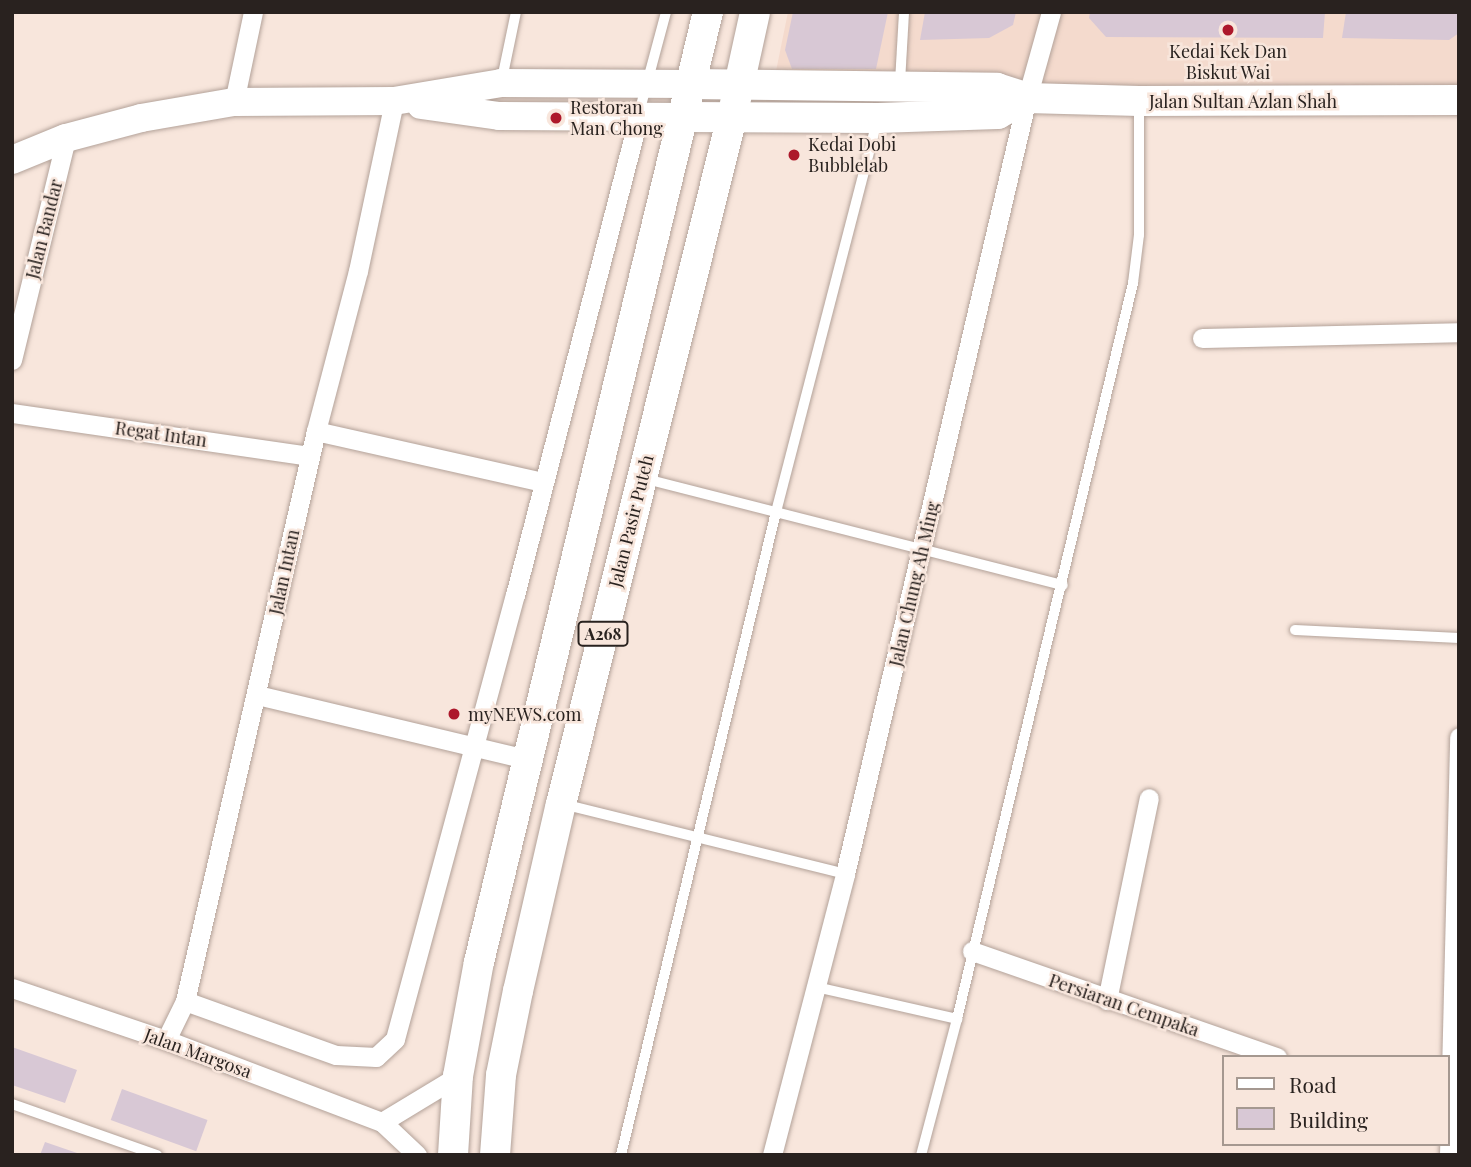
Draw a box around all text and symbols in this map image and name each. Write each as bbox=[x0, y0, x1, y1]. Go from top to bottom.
marker: Kedai Kek Dan Biskut Wai bbox=[1220, 22, 1236, 38]
place label: Kedai Kek Dan Biskut Wai bbox=[1169, 41, 1287, 84]
street label: Jalan Sultan Azlan Shah bbox=[1149, 90, 1337, 112]
place label: Restoran Man Chong bbox=[570, 97, 663, 140]
marker: Restoran Man Chong bbox=[548, 110, 564, 126]
place label: Kedai Dobi Bubblelab bbox=[808, 134, 896, 176]
marker: Kedai Dobi Bubblelab bbox=[786, 147, 802, 163]
street label: Jalan Bandar bbox=[21, 177, 67, 281]
street label: Regat Intan bbox=[114, 417, 208, 451]
street label: Jalan Pasir Puteh bbox=[604, 452, 658, 590]
street label: Jalan Chung Ah Ming bbox=[884, 499, 944, 669]
street label: Jalan Intan bbox=[264, 527, 304, 617]
road number: A268 bbox=[577, 622, 629, 646]
place label: myNEWS.com bbox=[468, 703, 581, 725]
marker: myNEWS.com bbox=[446, 706, 462, 722]
street label: Persiaran Cempaka bbox=[1046, 969, 1202, 1041]
street label: Jalan Margosa bbox=[141, 1024, 255, 1082]
legend bbox=[1222, 1055, 1450, 1146]
text: Road bbox=[1289, 1070, 1337, 1098]
text: Building bbox=[1289, 1105, 1368, 1133]

